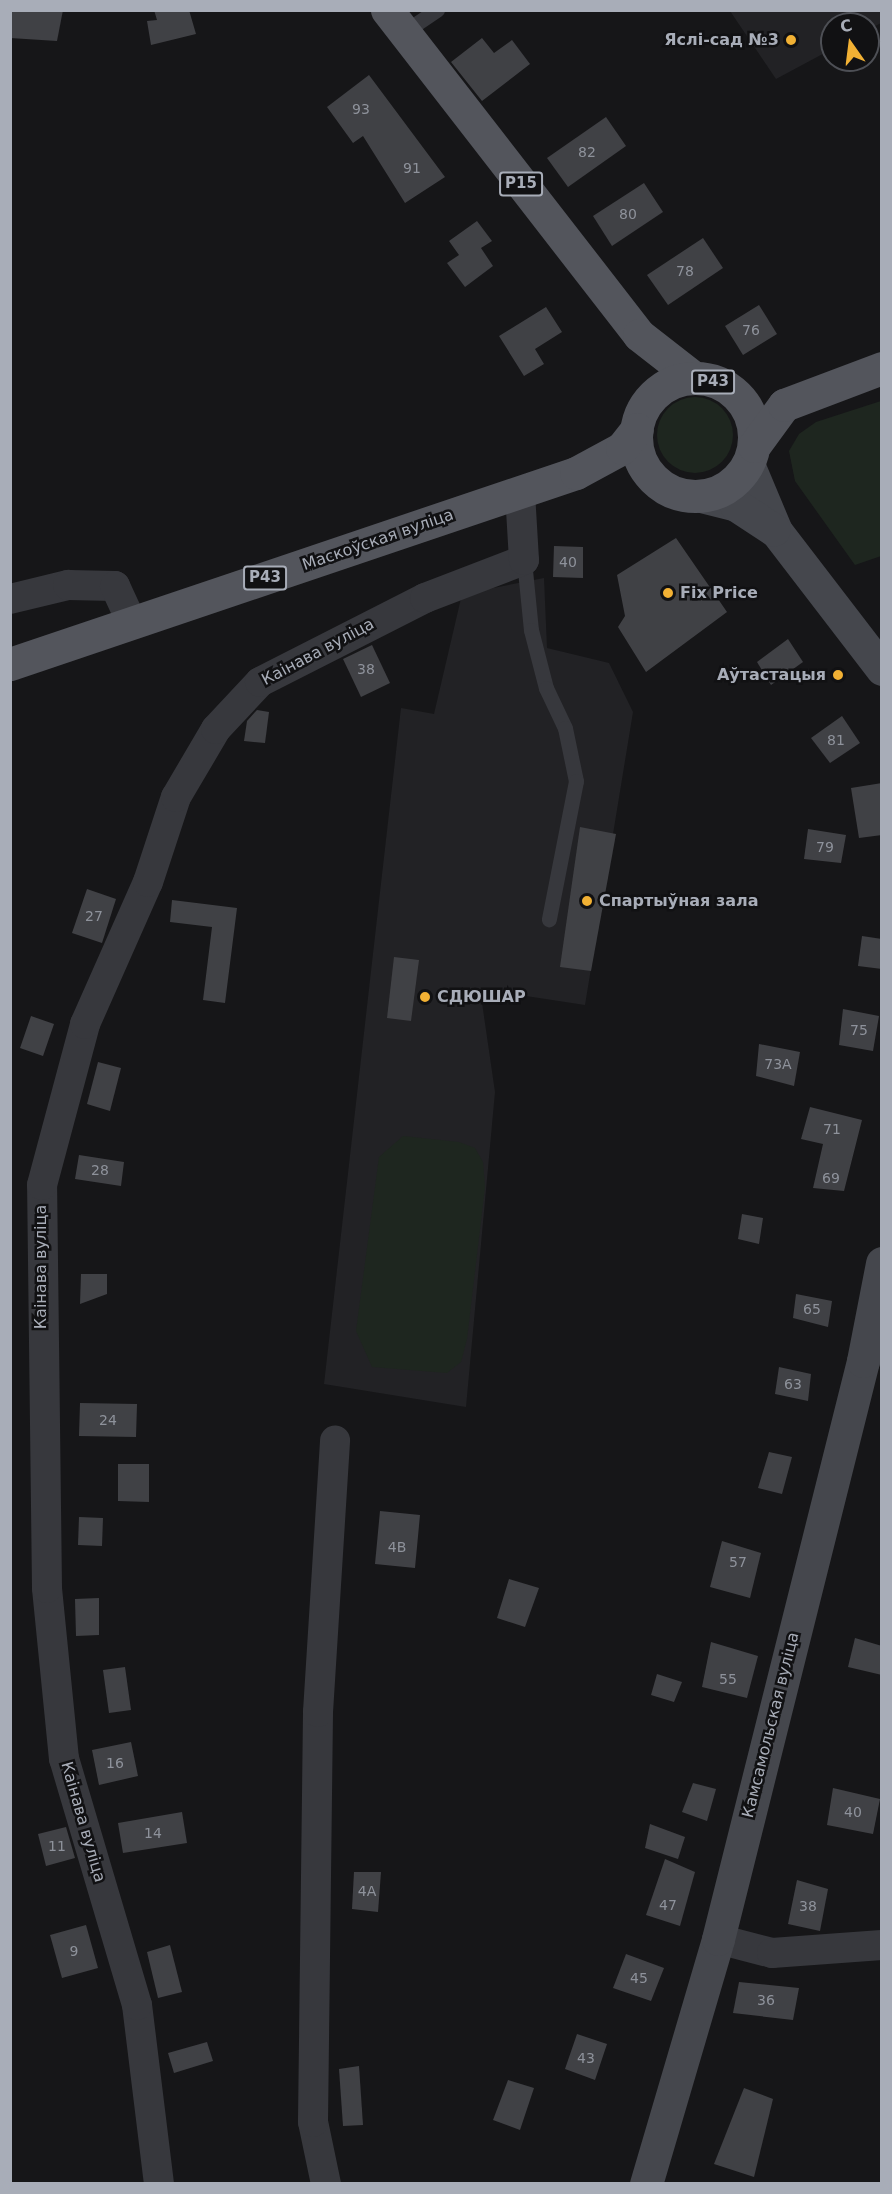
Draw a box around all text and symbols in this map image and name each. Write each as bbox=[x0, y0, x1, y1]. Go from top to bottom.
north arrow bbox=[820, 12, 880, 72]
text: С bbox=[838, 15, 854, 37]
place label: Яслі-сад №3 bbox=[664, 30, 779, 50]
marker: Яслі-сад №3 bbox=[784, 33, 798, 47]
house number: 93 bbox=[352, 101, 370, 117]
house number: 82 bbox=[578, 144, 596, 160]
house number: 91 bbox=[403, 160, 421, 176]
road number: Р15 bbox=[498, 172, 544, 196]
house number: 80 bbox=[619, 206, 637, 222]
house number: 78 bbox=[676, 263, 694, 279]
house number: 76 bbox=[742, 322, 760, 338]
road number: Р43 bbox=[690, 370, 736, 394]
street label: Маскоўская вуліца bbox=[300, 505, 456, 575]
house number: 40 bbox=[559, 554, 577, 570]
road number: Р43 bbox=[242, 566, 288, 590]
place label: Fix Price bbox=[680, 583, 758, 603]
marker: Fix Price bbox=[661, 586, 675, 600]
street label: Каінава вуліца bbox=[259, 614, 377, 690]
house number: 38 bbox=[357, 661, 375, 677]
place label: Аўтастацыя bbox=[717, 665, 826, 685]
marker: Аўтастацыя bbox=[831, 668, 845, 682]
house number: 81 bbox=[827, 732, 845, 748]
house number: 79 bbox=[816, 839, 834, 855]
place label: Спартыўная зала bbox=[599, 891, 759, 911]
marker: Спартыўная зала bbox=[580, 894, 594, 908]
house number: 27 bbox=[85, 908, 103, 924]
place label: СДЮШАР bbox=[437, 987, 526, 1007]
marker: СДЮШАР bbox=[418, 990, 432, 1004]
house number: 75 bbox=[850, 1022, 868, 1038]
house number: 73А bbox=[764, 1056, 792, 1072]
house number: 71 bbox=[823, 1121, 841, 1137]
house number: 28 bbox=[91, 1162, 109, 1178]
house number: 69 bbox=[822, 1170, 840, 1186]
street label: Каінава вуліца bbox=[31, 1205, 51, 1329]
house number: 65 bbox=[803, 1301, 821, 1317]
house number: 63 bbox=[784, 1376, 802, 1392]
house number: 24 bbox=[99, 1412, 117, 1428]
house number: 4В bbox=[388, 1539, 406, 1555]
house number: 57 bbox=[729, 1554, 747, 1570]
street label: Камсамольская вуліца bbox=[739, 1630, 803, 1820]
house number: 55 bbox=[719, 1671, 737, 1687]
house number: 16 bbox=[106, 1755, 124, 1771]
street label: Каінава вуліца bbox=[57, 1760, 109, 1884]
house number: 40 bbox=[844, 1804, 862, 1820]
house number: 14 bbox=[144, 1825, 162, 1841]
house number: 11 bbox=[48, 1838, 66, 1854]
house number: 4А bbox=[358, 1883, 376, 1899]
house number: 47 bbox=[659, 1897, 677, 1913]
house number: 38 bbox=[799, 1898, 817, 1914]
house number: 9 bbox=[70, 1943, 78, 1959]
house number: 45 bbox=[630, 1970, 648, 1986]
house number: 36 bbox=[757, 1992, 775, 2008]
house number: 43 bbox=[577, 2050, 595, 2066]

